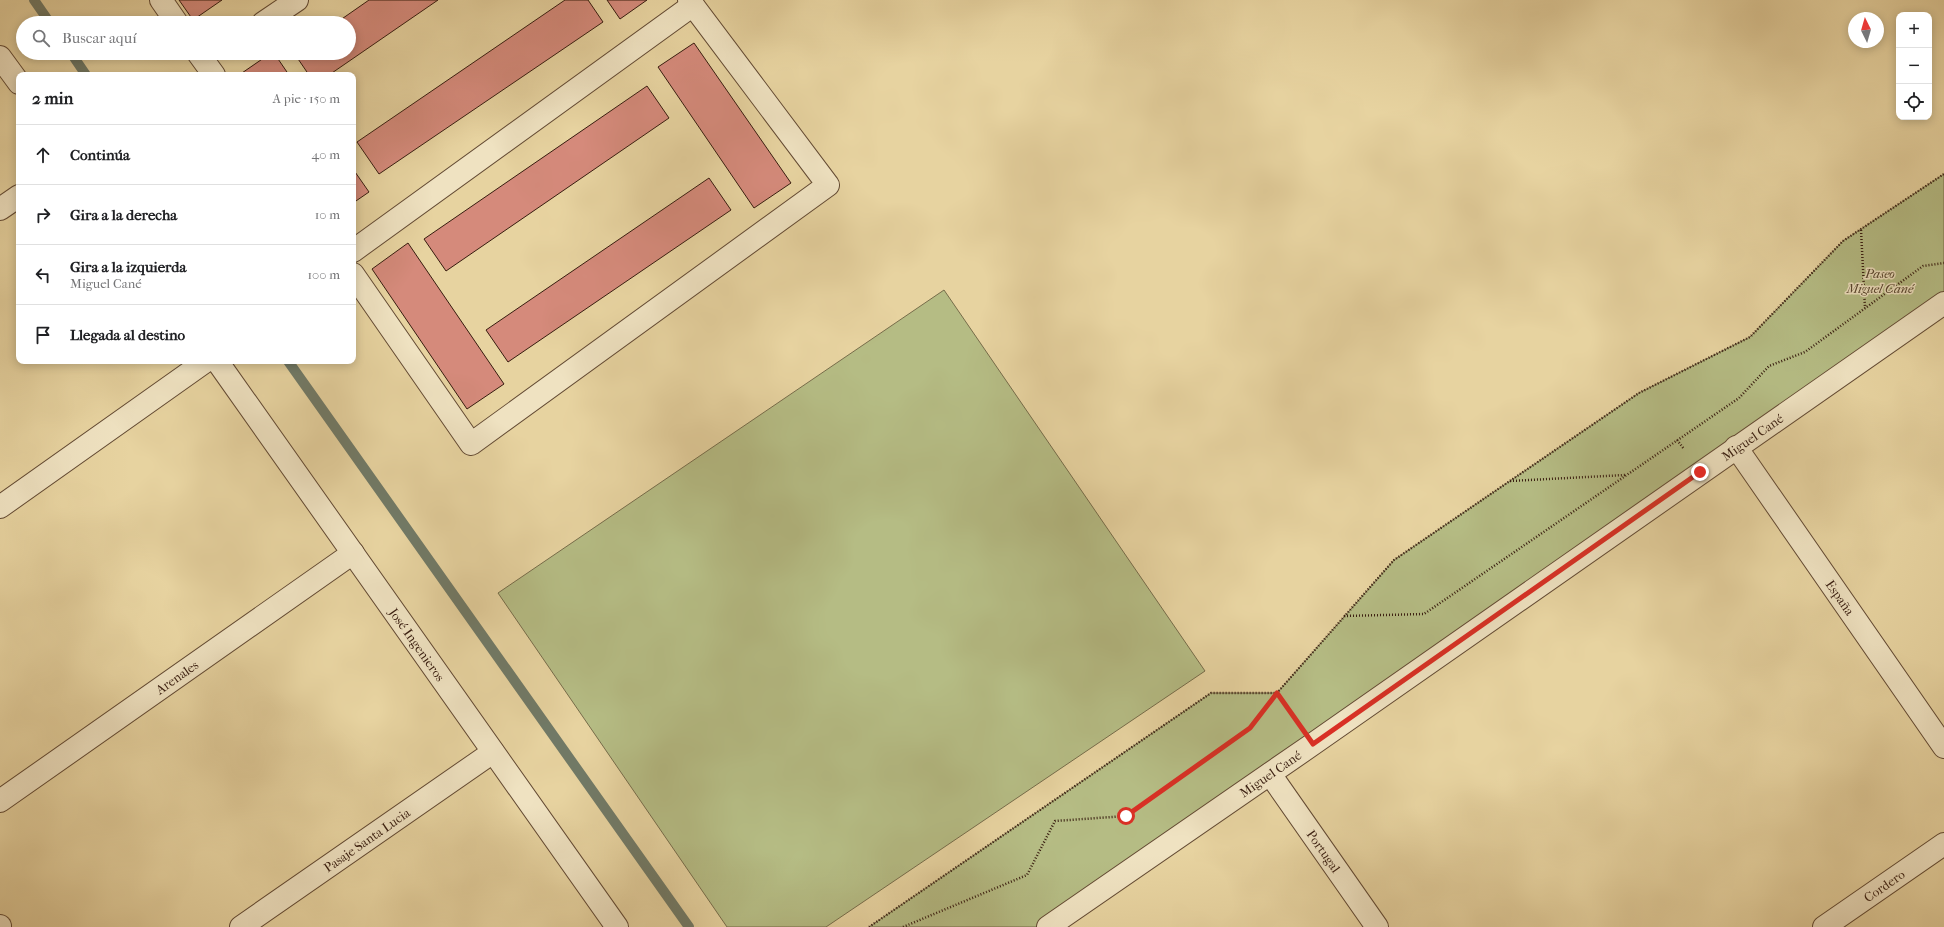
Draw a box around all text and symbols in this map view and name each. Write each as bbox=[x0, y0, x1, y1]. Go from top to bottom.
north arrow bbox=[1848, 12, 1884, 48]
map controls bbox=[1896, 12, 1932, 120]
button: + bbox=[1896, 12, 1932, 48]
search box bbox=[16, 16, 356, 60]
icon: search bbox=[30, 27, 52, 49]
text: Buscar aquí bbox=[62, 29, 137, 47]
button: − bbox=[1896, 48, 1932, 84]
button: locate bbox=[1896, 84, 1932, 120]
text: 2 min bbox=[32, 88, 73, 108]
text: A pie · 150 m bbox=[272, 91, 340, 106]
icon: ahead bbox=[32, 144, 54, 166]
text: Continúa bbox=[70, 146, 130, 164]
text: 40 m bbox=[312, 147, 340, 162]
icon: right bbox=[32, 204, 54, 226]
text: Gira a la derecha bbox=[70, 206, 177, 224]
text: 10 m bbox=[315, 207, 340, 222]
text: Gira a la izquierda bbox=[70, 258, 186, 276]
icon: left bbox=[32, 264, 54, 286]
park label: Paseo Miguel Cané bbox=[1846, 266, 1915, 296]
text: 100 m bbox=[307, 267, 340, 282]
text: Miguel Cané bbox=[70, 276, 142, 291]
icon: arrive bbox=[32, 324, 54, 346]
text: Llegada al destino bbox=[70, 326, 185, 344]
street label: Miguel Cané bbox=[1719, 410, 1787, 464]
route end bbox=[1691, 463, 1709, 481]
street label: España bbox=[1822, 577, 1858, 619]
street label: José Ingenieros bbox=[385, 604, 448, 684]
street label: Arenales bbox=[152, 657, 201, 698]
street label: Miguel Cané bbox=[1237, 747, 1305, 801]
street label: Pasaje Santa Lucia bbox=[321, 804, 414, 875]
route start bbox=[1117, 807, 1135, 825]
street label: Portugal bbox=[1303, 827, 1344, 876]
street label: Cordero bbox=[1861, 866, 1908, 905]

